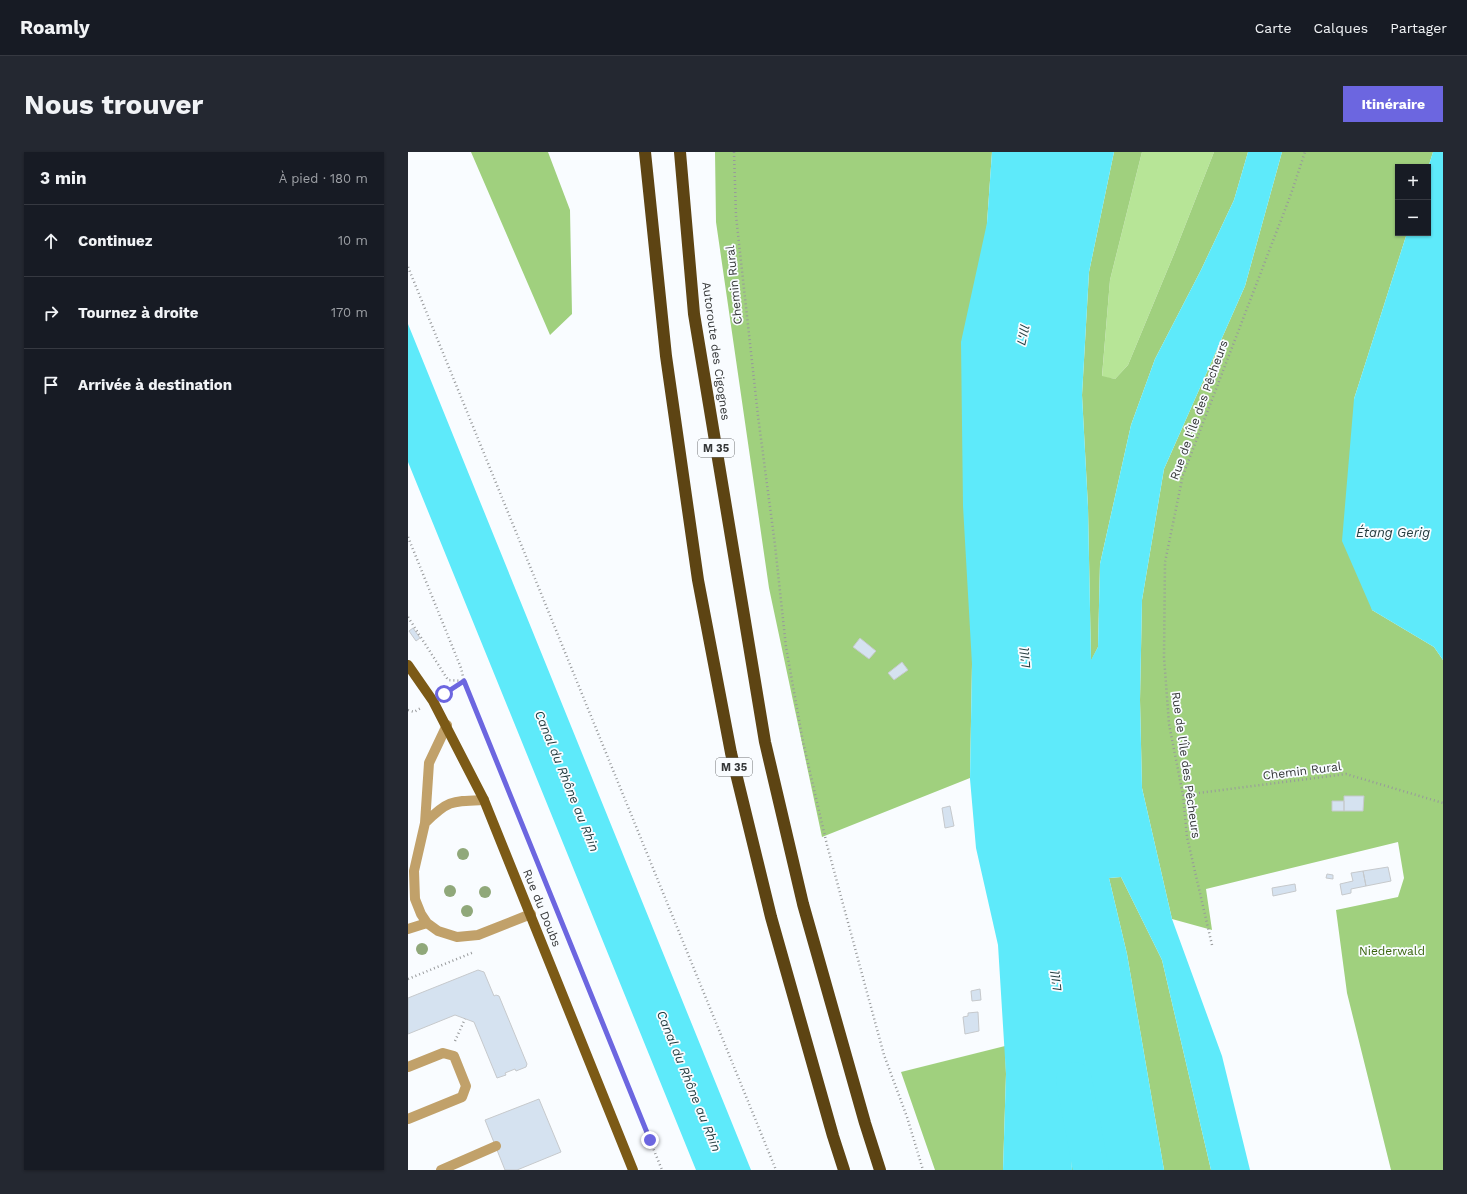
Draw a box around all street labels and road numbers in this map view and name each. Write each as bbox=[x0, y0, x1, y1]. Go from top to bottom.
street label: Chemin Rural bbox=[723, 245, 745, 325]
street label: Autoroute des Cigognes bbox=[699, 281, 733, 421]
street label: Rue de l'Île des Pêcheurs bbox=[1167, 338, 1231, 482]
road number: M 35 bbox=[698, 439, 734, 457]
street label: Rue de l'Île des Pêcheurs bbox=[1169, 691, 1203, 839]
road number: M 35 bbox=[716, 758, 752, 776]
street label: Chemin Rural bbox=[1262, 759, 1342, 783]
street label: Rue du Doubs bbox=[520, 867, 564, 949]

